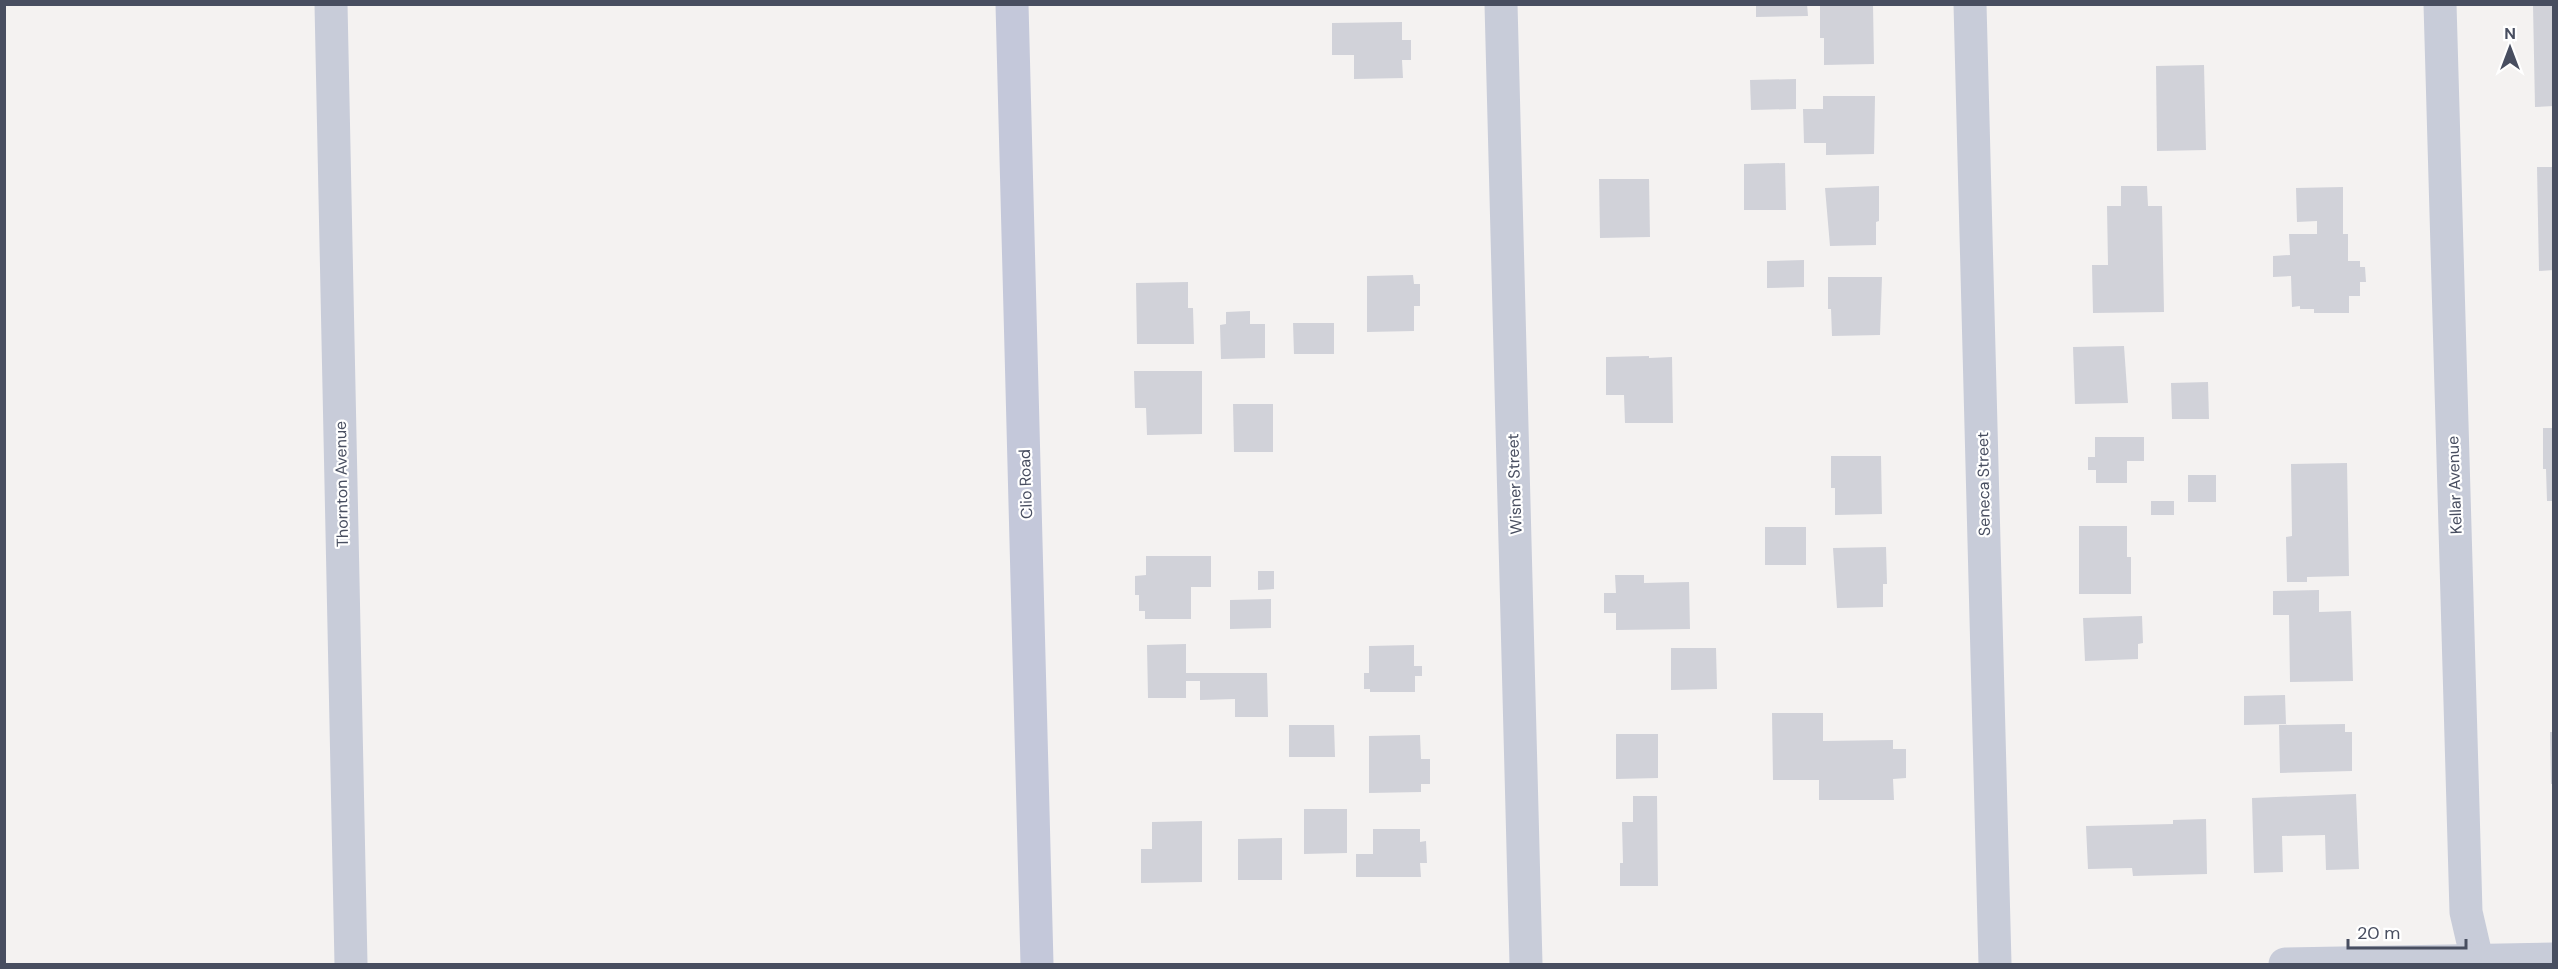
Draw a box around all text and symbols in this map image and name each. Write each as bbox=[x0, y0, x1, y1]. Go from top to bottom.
north arrow bbox=[2480, 18, 2540, 78]
text: N bbox=[2504, 23, 2516, 44]
street label: Thornton Avenue bbox=[330, 421, 353, 547]
street label: Seneca Street bbox=[1972, 432, 1995, 536]
street label: Wisner Street bbox=[1502, 433, 1527, 535]
street label: Kellar Avenue bbox=[2442, 435, 2467, 534]
street label: Clio Road bbox=[1014, 449, 1037, 519]
scale bar bbox=[2348, 912, 2466, 950]
text: 20 m bbox=[2357, 921, 2400, 945]

